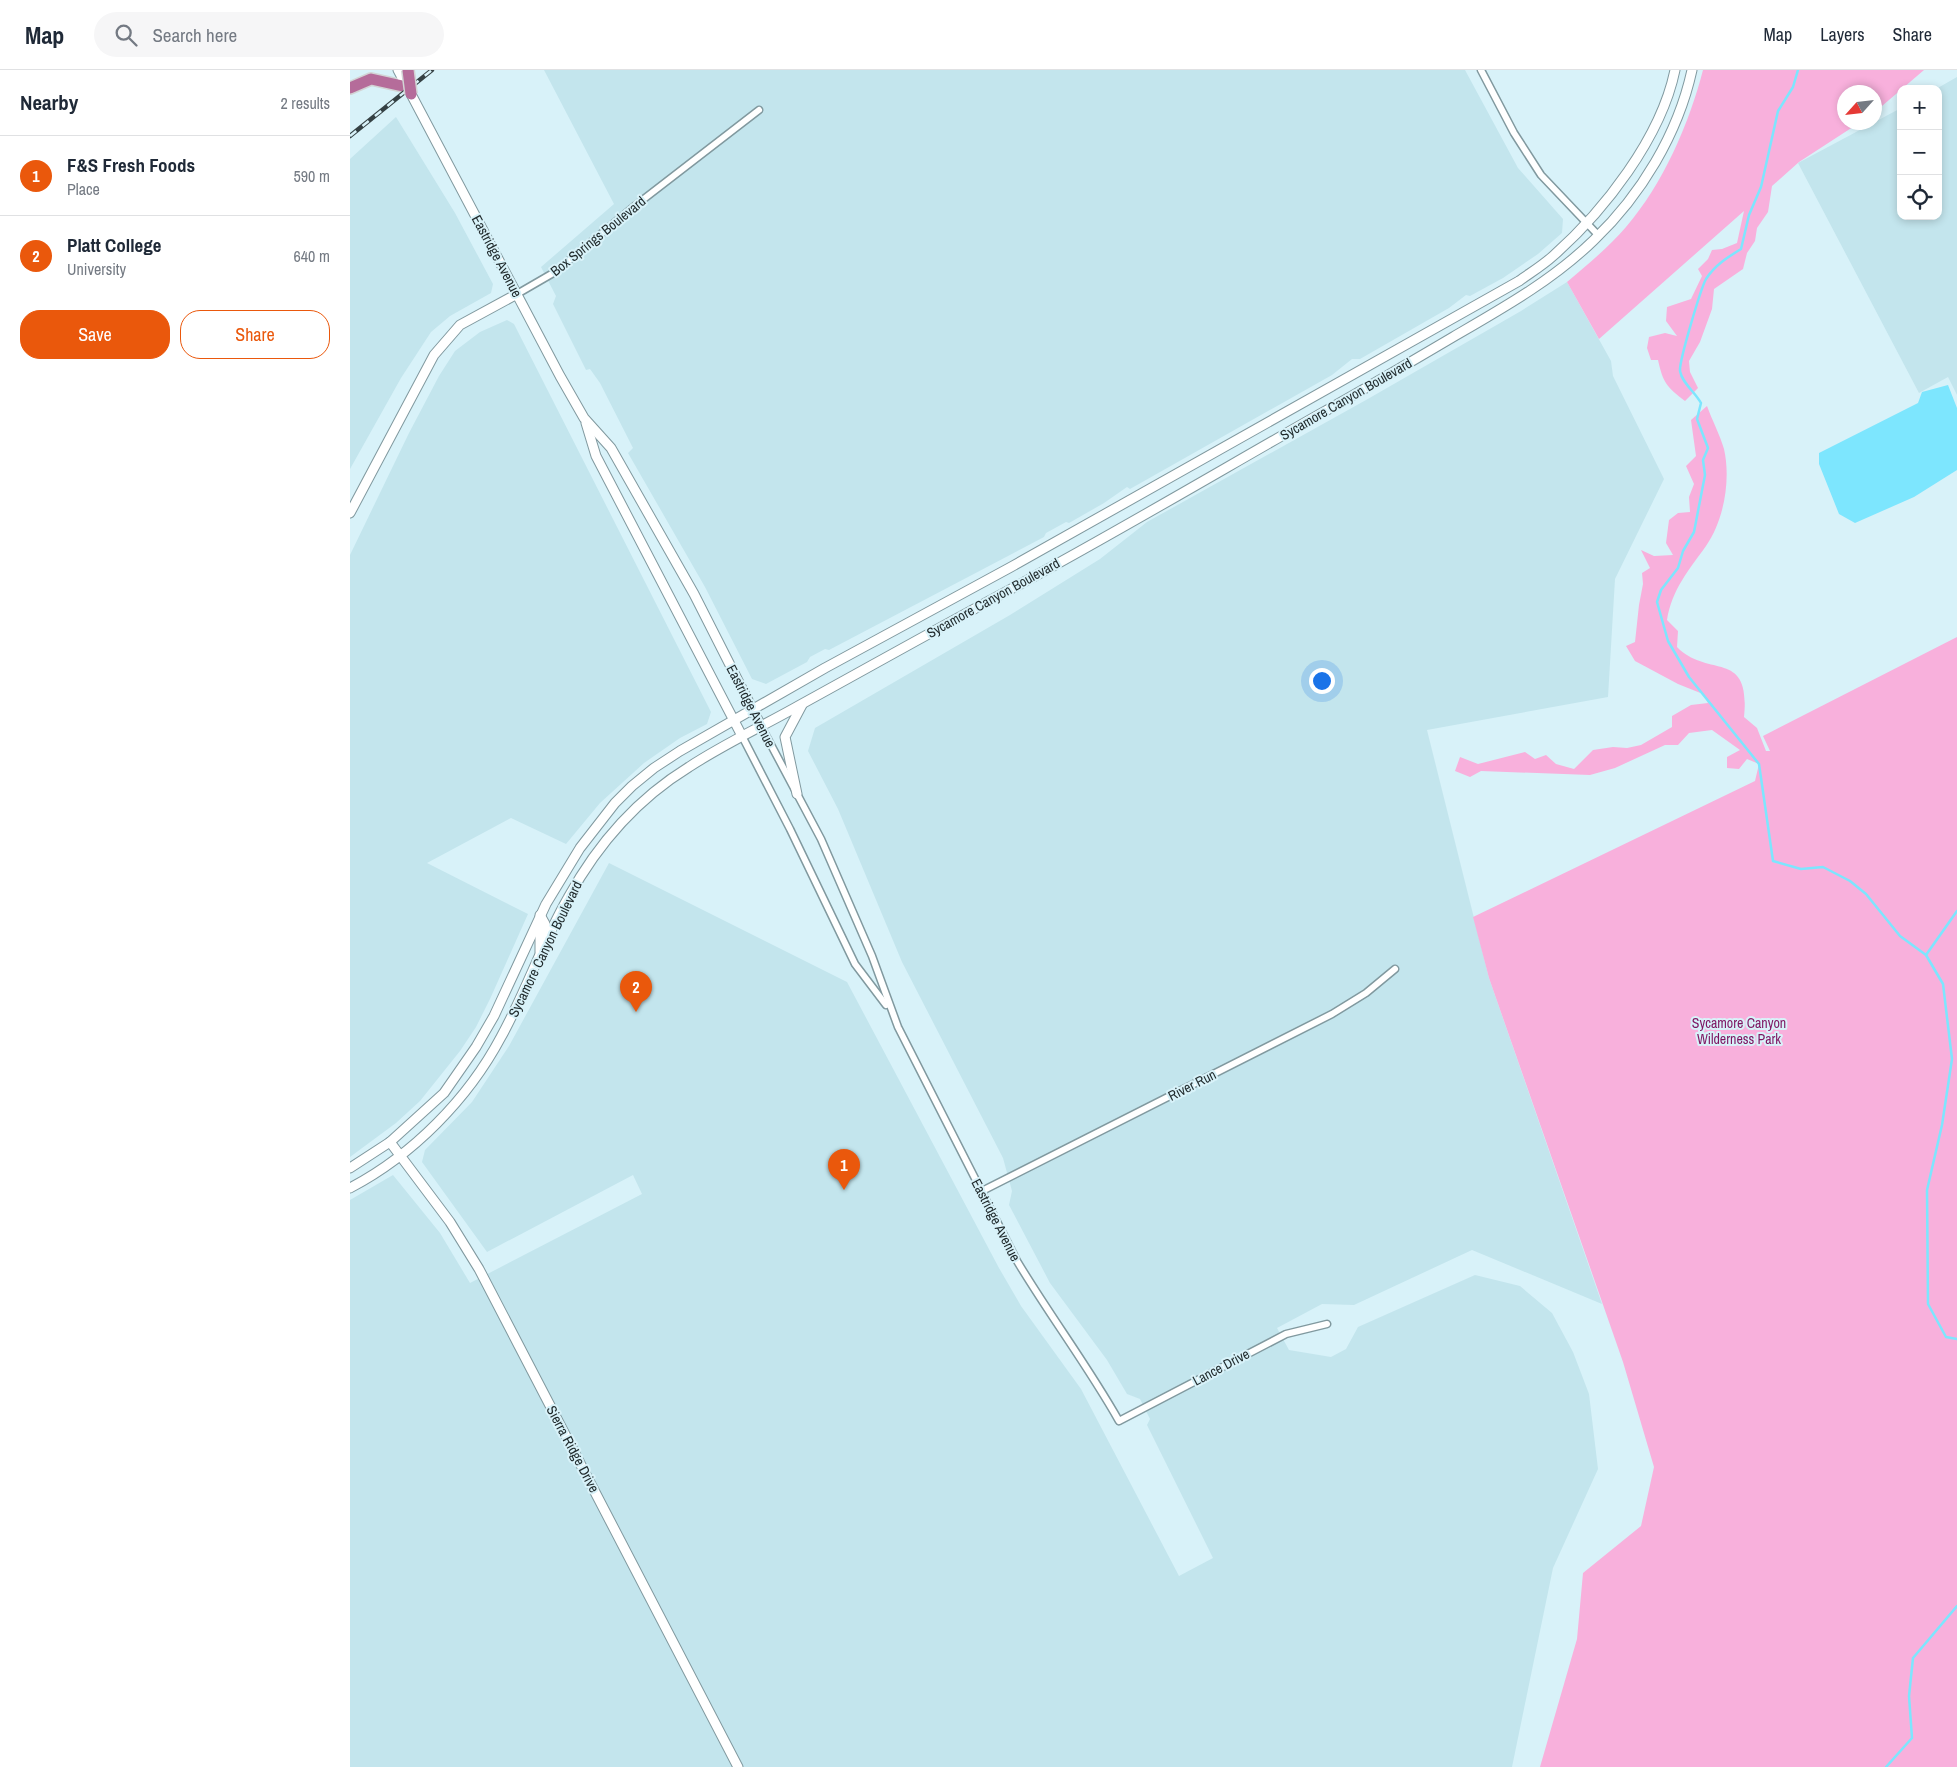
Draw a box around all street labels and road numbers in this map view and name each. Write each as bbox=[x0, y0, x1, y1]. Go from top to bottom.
street label: Box Springs Boulevard bbox=[547, 192, 649, 280]
street label: Eastridge Avenue bbox=[468, 212, 526, 300]
street label: Sycamore Canyon Boulevard bbox=[1277, 354, 1415, 444]
street label: Sycamore Canyon Boulevard bbox=[923, 554, 1063, 642]
street label: Eastridge Avenue bbox=[722, 662, 780, 750]
street label: Sycamore Canyon Boulevard bbox=[504, 878, 586, 1020]
street label: River Run bbox=[1165, 1065, 1219, 1105]
street label: Eastridge Avenue bbox=[967, 1176, 1025, 1264]
street label: Lance Drive bbox=[1189, 1345, 1253, 1389]
street label: Sierra Ridge Drive bbox=[543, 1403, 603, 1495]

